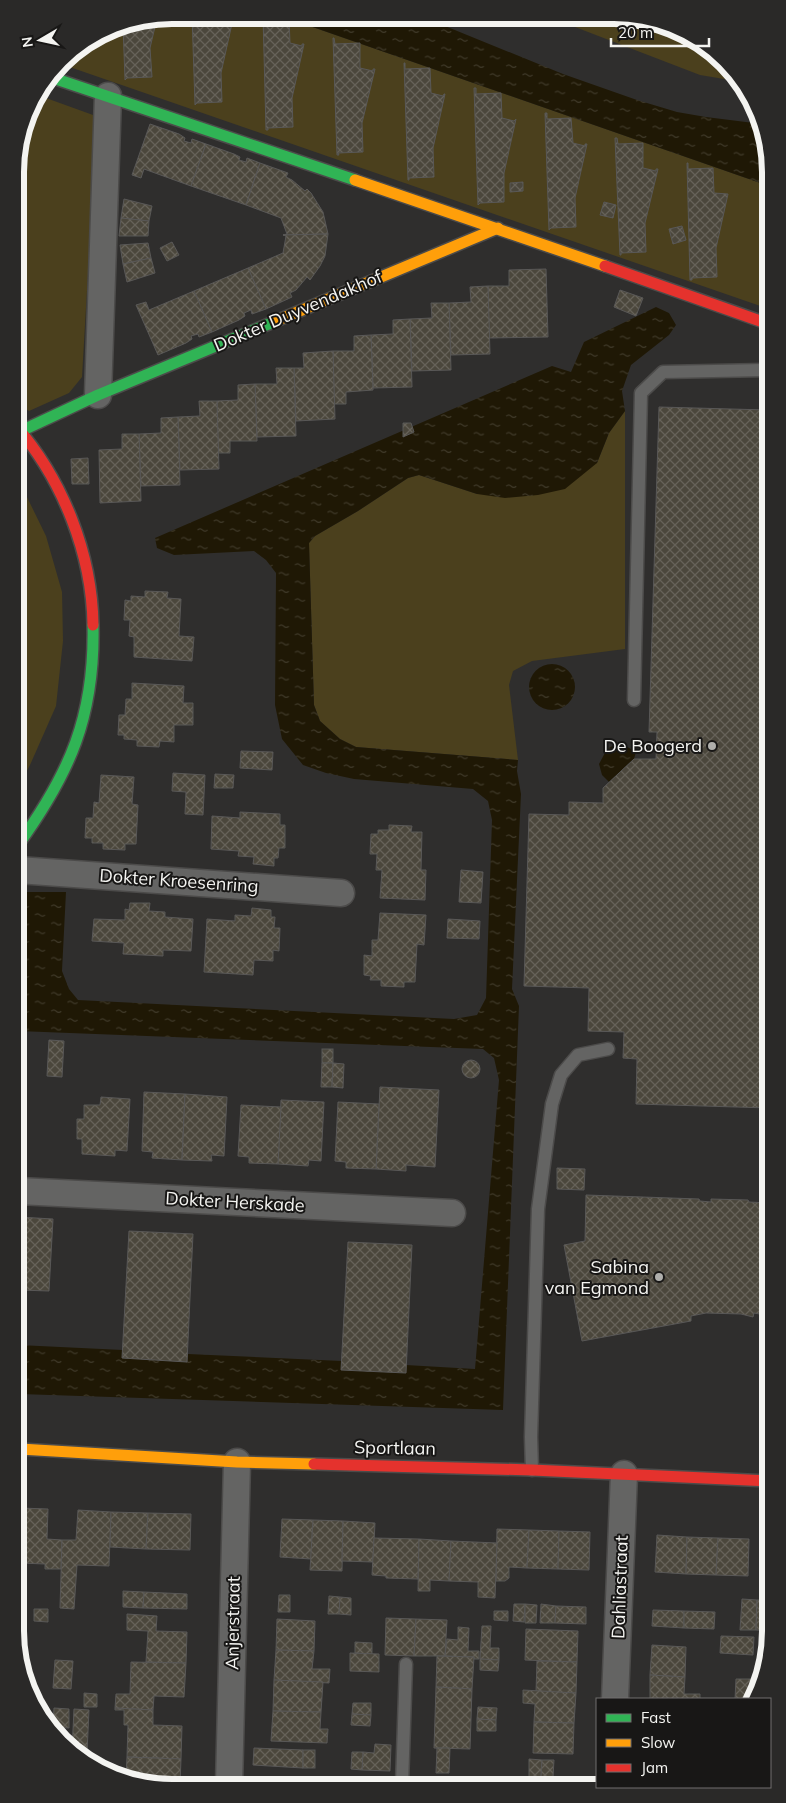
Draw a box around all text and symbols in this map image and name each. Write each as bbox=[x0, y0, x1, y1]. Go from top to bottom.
north arrow bbox=[15, 15, 65, 65]
scale bar bbox=[611, 15, 708, 47]
text: 20 m bbox=[618, 23, 653, 42]
text: N bbox=[17, 35, 37, 49]
street label: Dokter Duyvendakhof bbox=[210, 264, 386, 356]
place label: De Boogerd bbox=[603, 734, 702, 757]
marker: De Boogerd bbox=[706, 740, 718, 752]
street label: Dokter Kroesenring bbox=[99, 863, 259, 898]
street label: Dokter Herskade bbox=[165, 1186, 305, 1217]
place label: Sabina van Egmond bbox=[545, 1255, 649, 1299]
marker: Sabina van Egmond bbox=[653, 1271, 665, 1283]
street label: Sportlaan bbox=[354, 1435, 436, 1460]
street label: Dahliastraat bbox=[606, 1535, 633, 1639]
street label: Anjerstraat bbox=[220, 1576, 245, 1670]
legend bbox=[596, 1698, 771, 1788]
text: Fast bbox=[641, 1708, 671, 1727]
text: Slow bbox=[641, 1733, 675, 1752]
text: Jam bbox=[641, 1758, 668, 1777]

